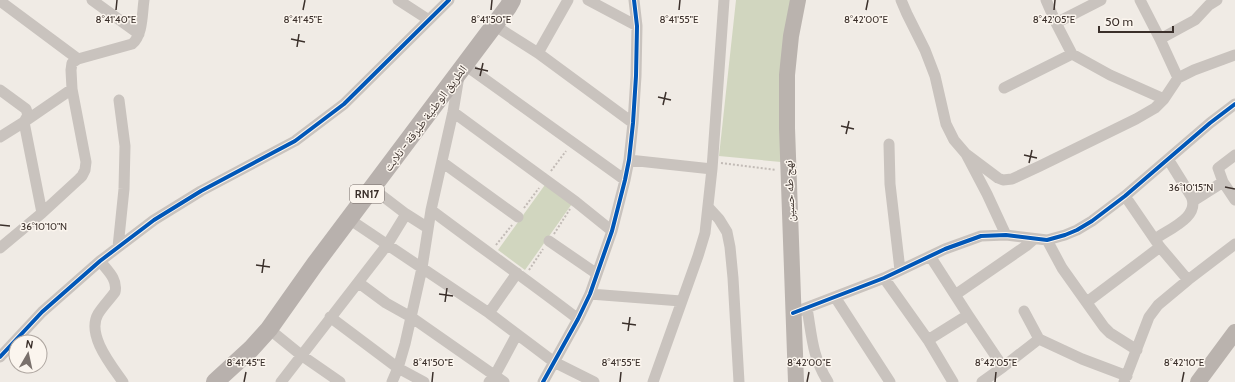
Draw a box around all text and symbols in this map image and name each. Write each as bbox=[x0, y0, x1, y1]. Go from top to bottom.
scale bar bbox=[1099, 8, 1173, 34]
text: 8°41'40"E bbox=[96, 13, 137, 26]
text: 8°41'45"E bbox=[283, 13, 323, 26]
text: 8°41'50"E bbox=[471, 13, 512, 26]
text: 8°41'55"E bbox=[659, 13, 699, 26]
text: 8°42'00"E bbox=[844, 13, 889, 26]
text: 8°42'05"E bbox=[1033, 13, 1076, 26]
text: 50 m bbox=[1105, 14, 1133, 29]
street label: الطريق الوطنية طبرقة - تلابت bbox=[380, 62, 470, 174]
street label: نهج طه حسين bbox=[780, 160, 798, 222]
text: 36°10'15"N bbox=[1169, 181, 1213, 194]
road number: RN17 bbox=[350, 185, 384, 203]
text: 36°10'10"N bbox=[21, 220, 67, 233]
north arrow bbox=[8, 334, 48, 374]
text: N bbox=[25, 337, 35, 352]
text: 8°41'45"E bbox=[226, 356, 266, 369]
text: 8°41'50"E bbox=[413, 356, 454, 369]
text: 8°41'55"E bbox=[601, 356, 641, 369]
text: 8°42'00"E bbox=[787, 356, 832, 369]
text: 8°42'05"E bbox=[975, 356, 1018, 369]
text: 8°42'10"E bbox=[1164, 356, 1205, 369]

